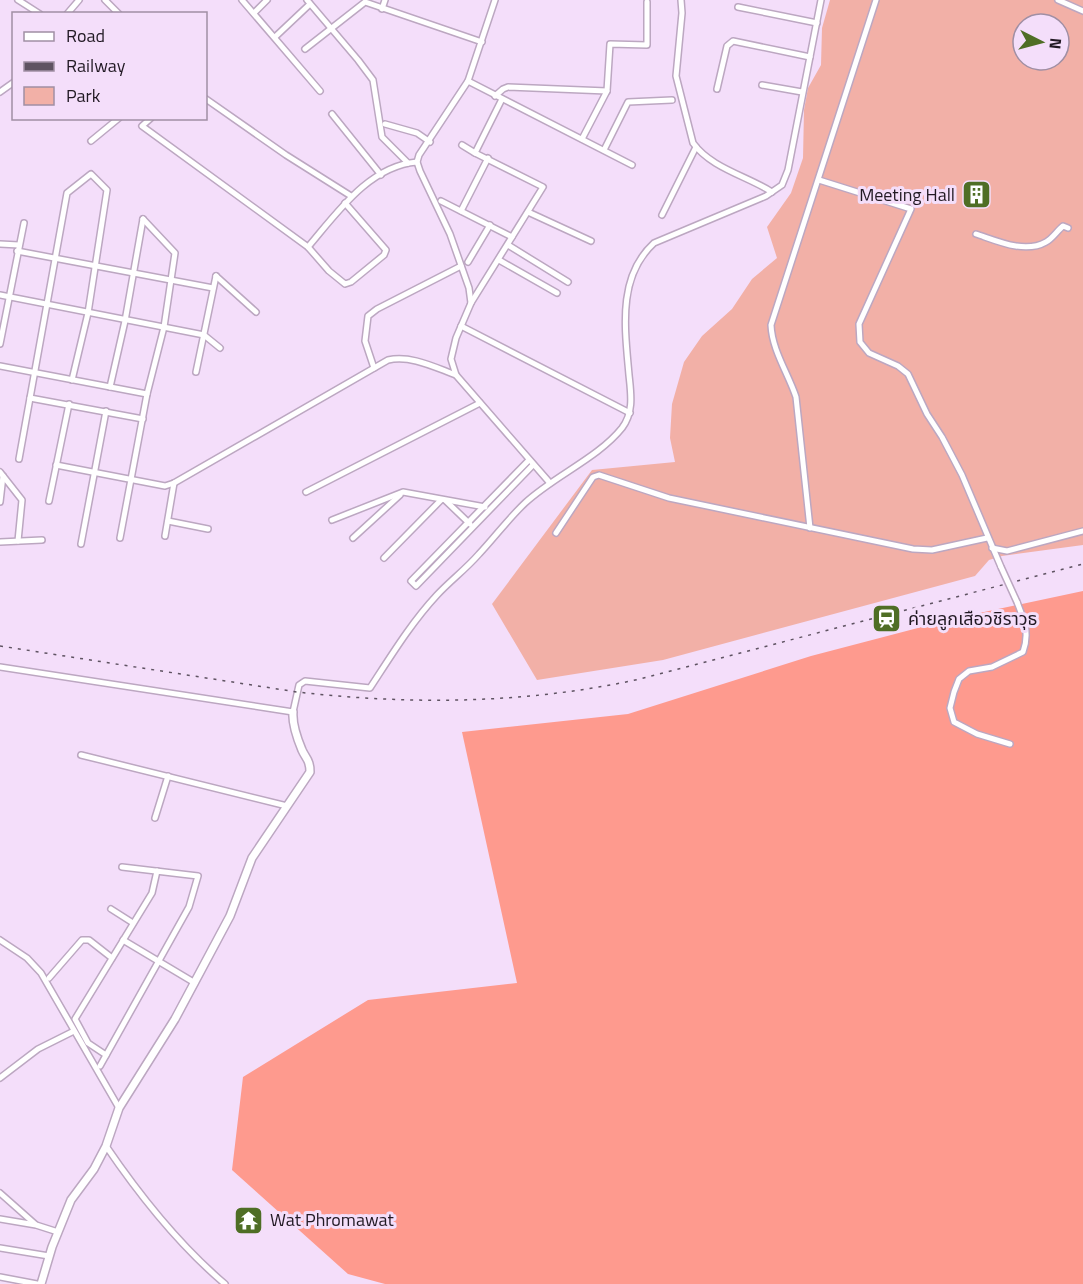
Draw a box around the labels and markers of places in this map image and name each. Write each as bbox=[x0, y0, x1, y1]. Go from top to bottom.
building icon: Meeting Hall bbox=[960, 179, 992, 211]
place label: Meeting Hall bbox=[859, 181, 955, 208]
station icon: ค่ายลูกเสือวชิราวุธ bbox=[871, 603, 903, 635]
place label: ค่ายลูกเสือวชิราวุธ bbox=[908, 605, 1037, 632]
temple icon: Wat Phromawat bbox=[233, 1204, 265, 1236]
place label: Wat Phromawat bbox=[270, 1206, 395, 1233]

